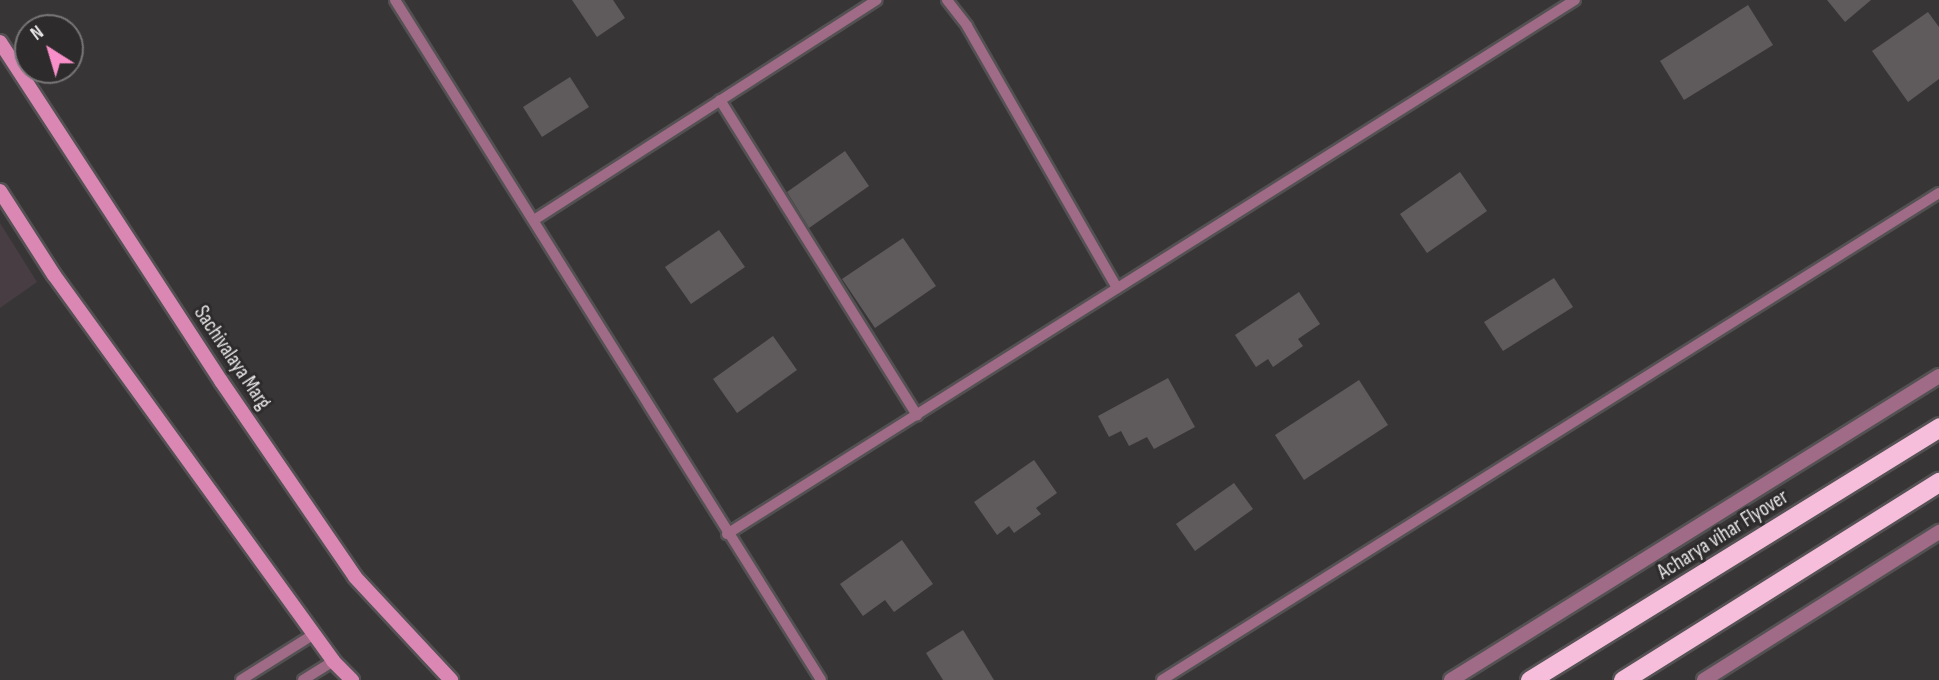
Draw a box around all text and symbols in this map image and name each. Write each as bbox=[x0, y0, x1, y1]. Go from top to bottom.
north arrow bbox=[14, 14, 84, 84]
text: N bbox=[26, 21, 48, 46]
street label: Sachivalaya Marg bbox=[188, 301, 276, 415]
street label: Acharya vihar Flyover bbox=[1653, 485, 1793, 585]

